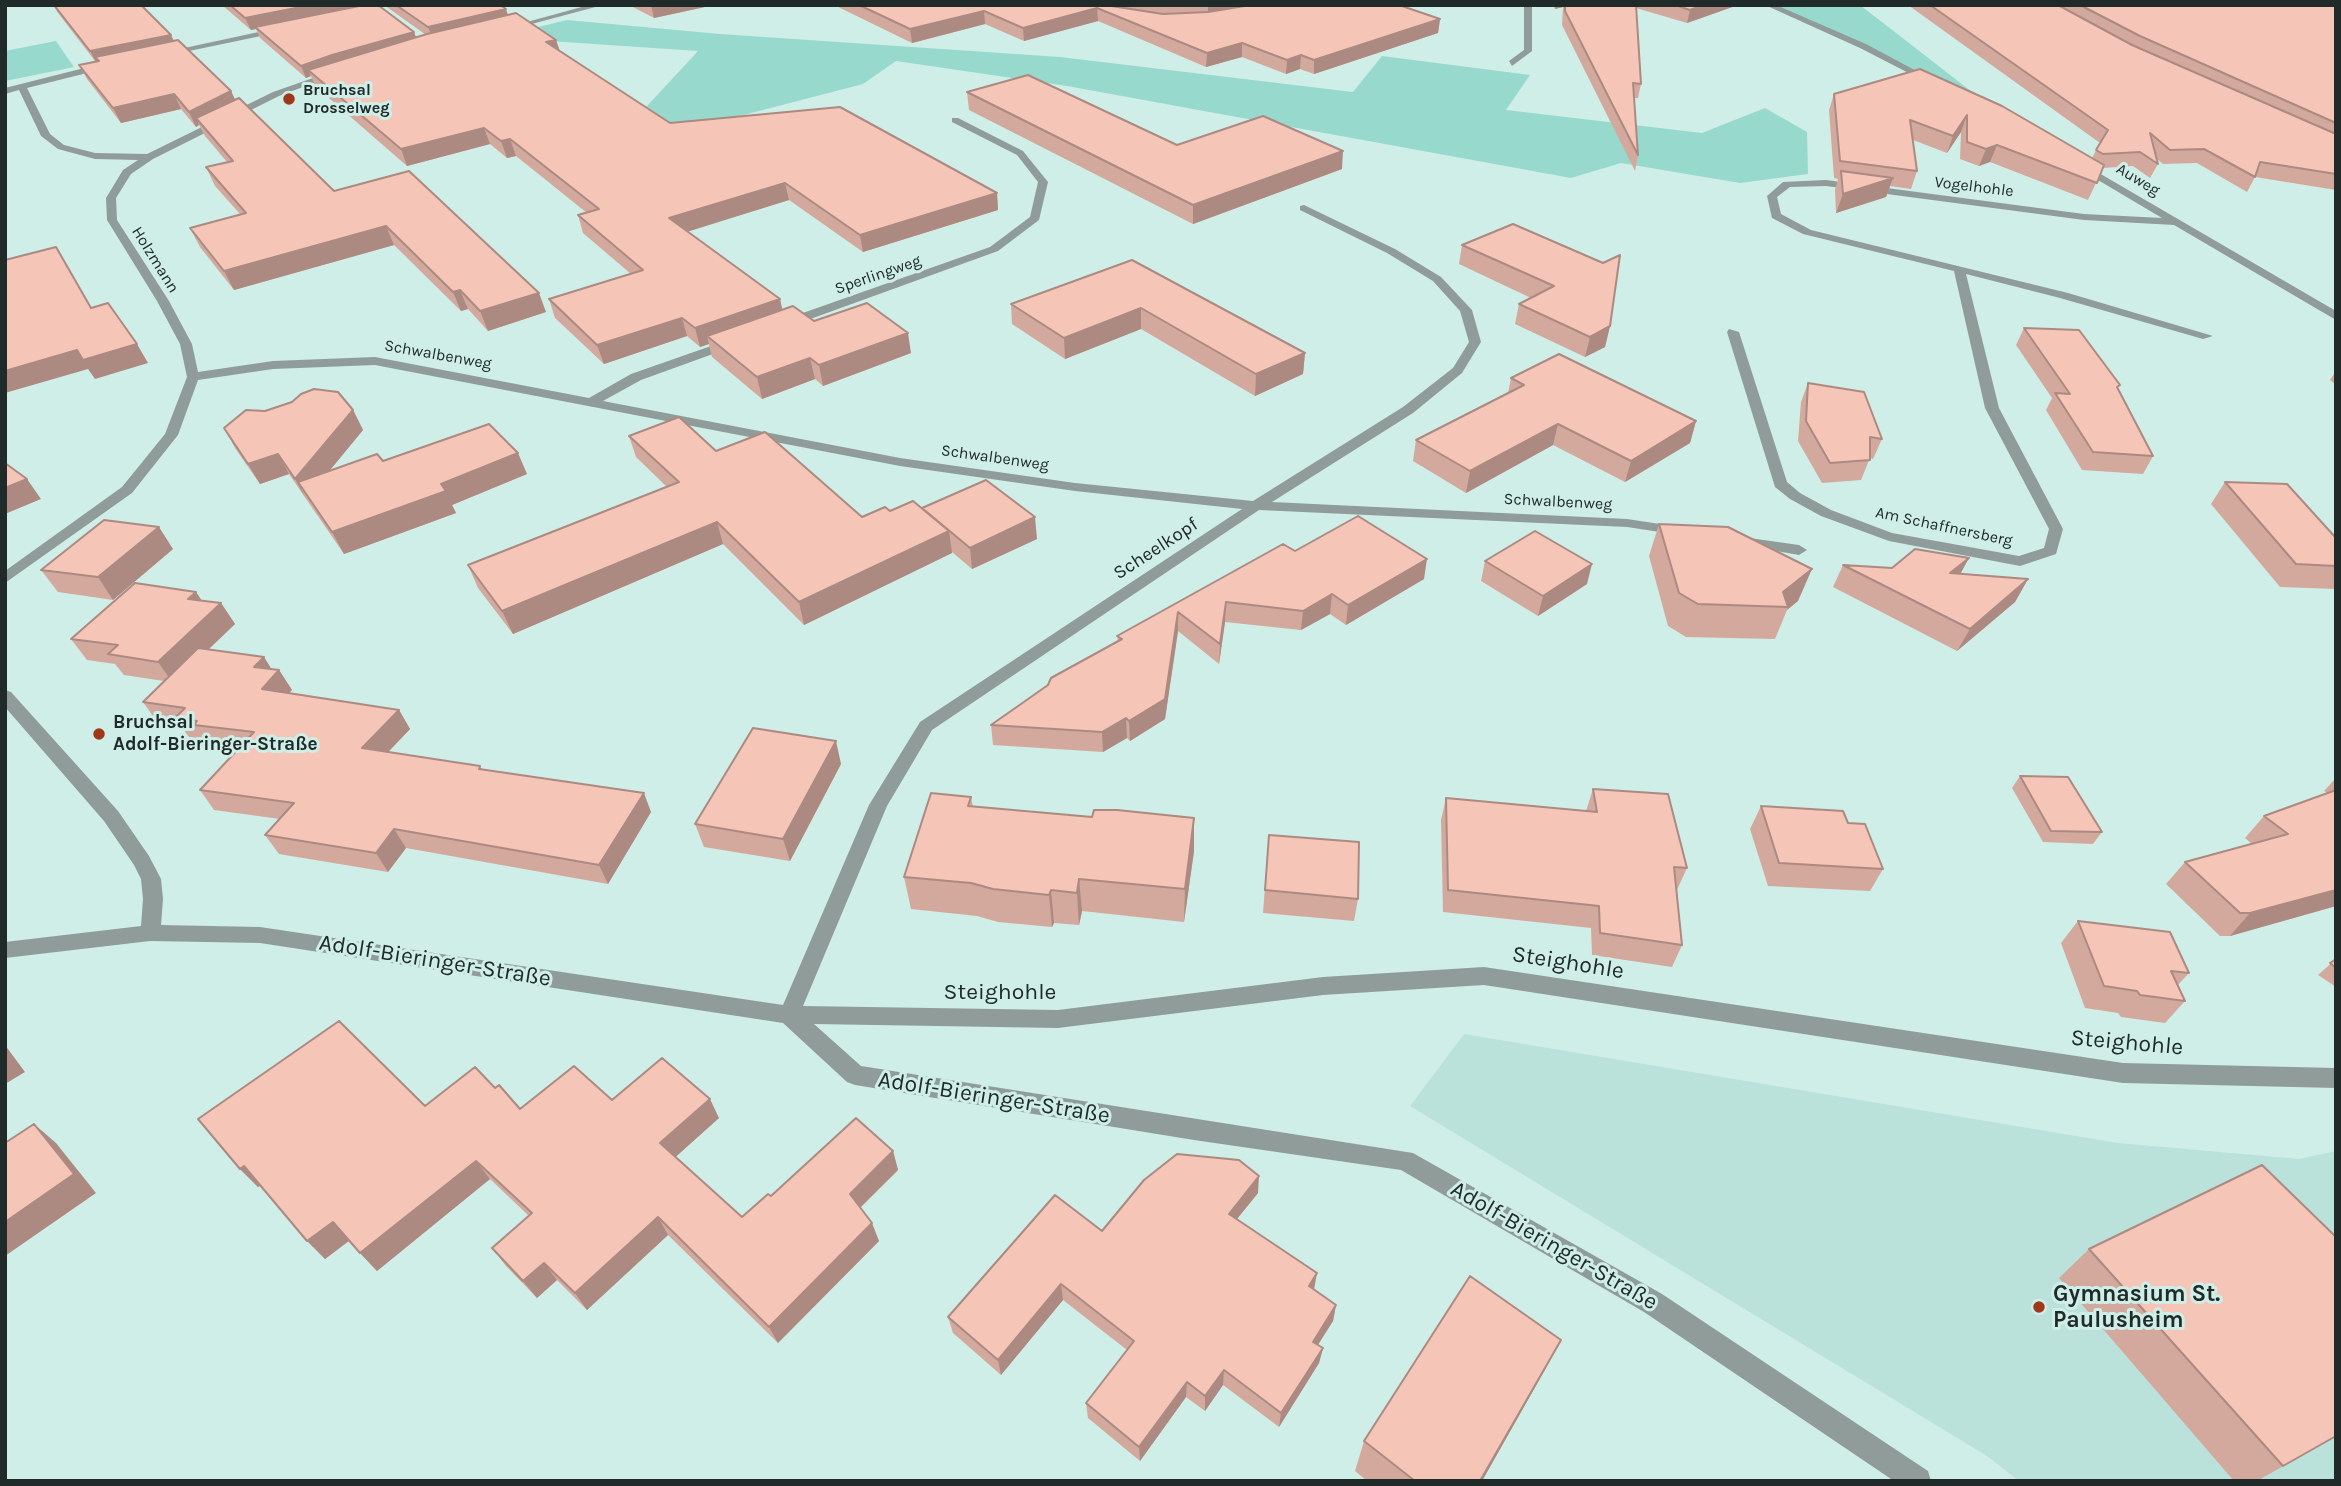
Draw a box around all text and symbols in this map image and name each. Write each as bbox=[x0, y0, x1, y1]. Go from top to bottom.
place label: Bruchsal Drosselweg bbox=[303, 80, 389, 118]
marker: Bruchsal Drosselweg bbox=[281, 91, 297, 107]
street label: Auweg bbox=[2113, 159, 2163, 201]
street label: Vogelhohle bbox=[1933, 173, 2015, 201]
street label: Holzmann bbox=[127, 223, 183, 297]
street label: Sperlingweg bbox=[832, 251, 924, 299]
street label: Schwalbenweg bbox=[383, 336, 493, 374]
street label: Schwalbenweg bbox=[940, 441, 1050, 475]
street label: Schwalbenweg bbox=[1503, 490, 1613, 514]
street label: Am Schaffnersberg bbox=[1874, 503, 2014, 551]
street label: Scheelkopf bbox=[1109, 513, 1203, 585]
place label: Bruchsal Adolf-Bieringer-Straße bbox=[113, 712, 318, 756]
marker: Bruchsal Adolf-Bieringer-Straße bbox=[91, 726, 107, 742]
street label: Adolf-Bieringer-Straße bbox=[317, 929, 553, 993]
street label: Steighohle bbox=[1510, 941, 1626, 985]
street label: Steighohle bbox=[944, 978, 1056, 1006]
street label: Steighohle bbox=[2070, 1024, 2184, 1062]
street label: Adolf-Bieringer-Straße bbox=[876, 1066, 1112, 1130]
street label: Adolf-Bieringer-Straße bbox=[1446, 1175, 1662, 1317]
place label: Gymnasium St. Paulusheim bbox=[2053, 1280, 2220, 1334]
marker: Gymnasium St. Paulusheim bbox=[2031, 1299, 2047, 1315]

